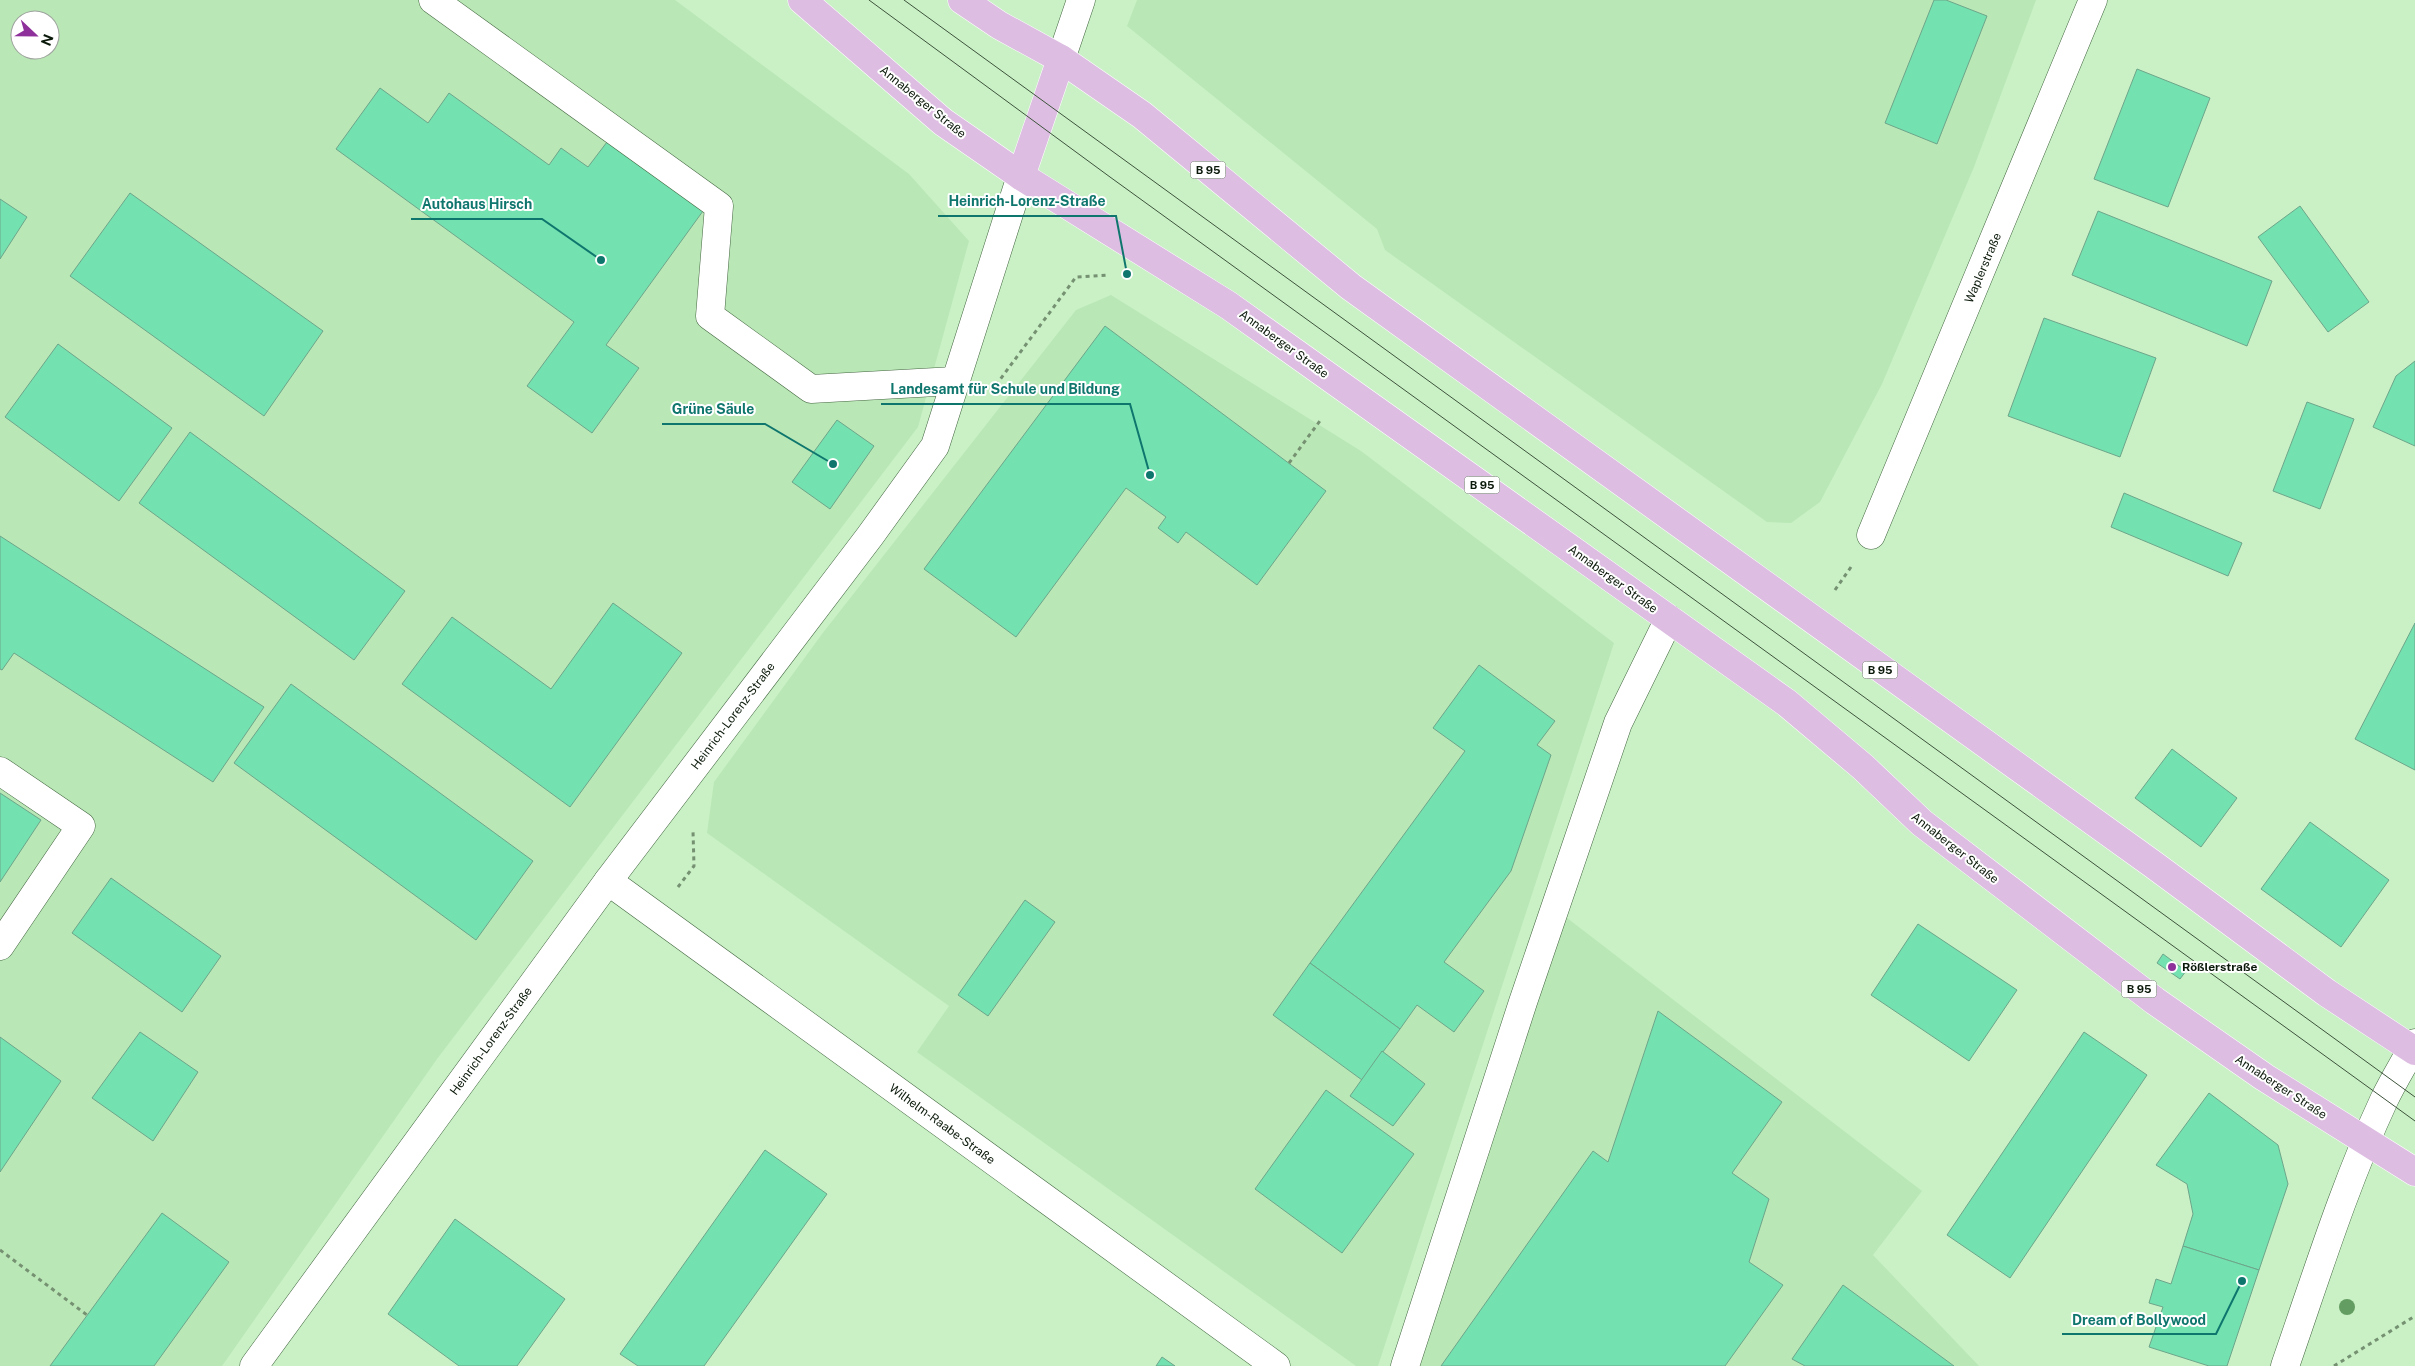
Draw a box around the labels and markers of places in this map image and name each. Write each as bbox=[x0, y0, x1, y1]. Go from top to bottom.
callout: Heinrich-Lorenz-Straße bbox=[938, 187, 1116, 216]
callout: Autohaus Hirsch bbox=[411, 190, 542, 219]
callout: Landesamt für Schule und Bildung bbox=[881, 375, 1130, 404]
callout: Grüne Säule bbox=[662, 395, 765, 424]
place label: Rößlerstraße bbox=[2182, 960, 2257, 974]
marker: Rößlerstraße bbox=[2166, 961, 2178, 973]
callout: Dream of Bollywood bbox=[2062, 1305, 2216, 1334]

